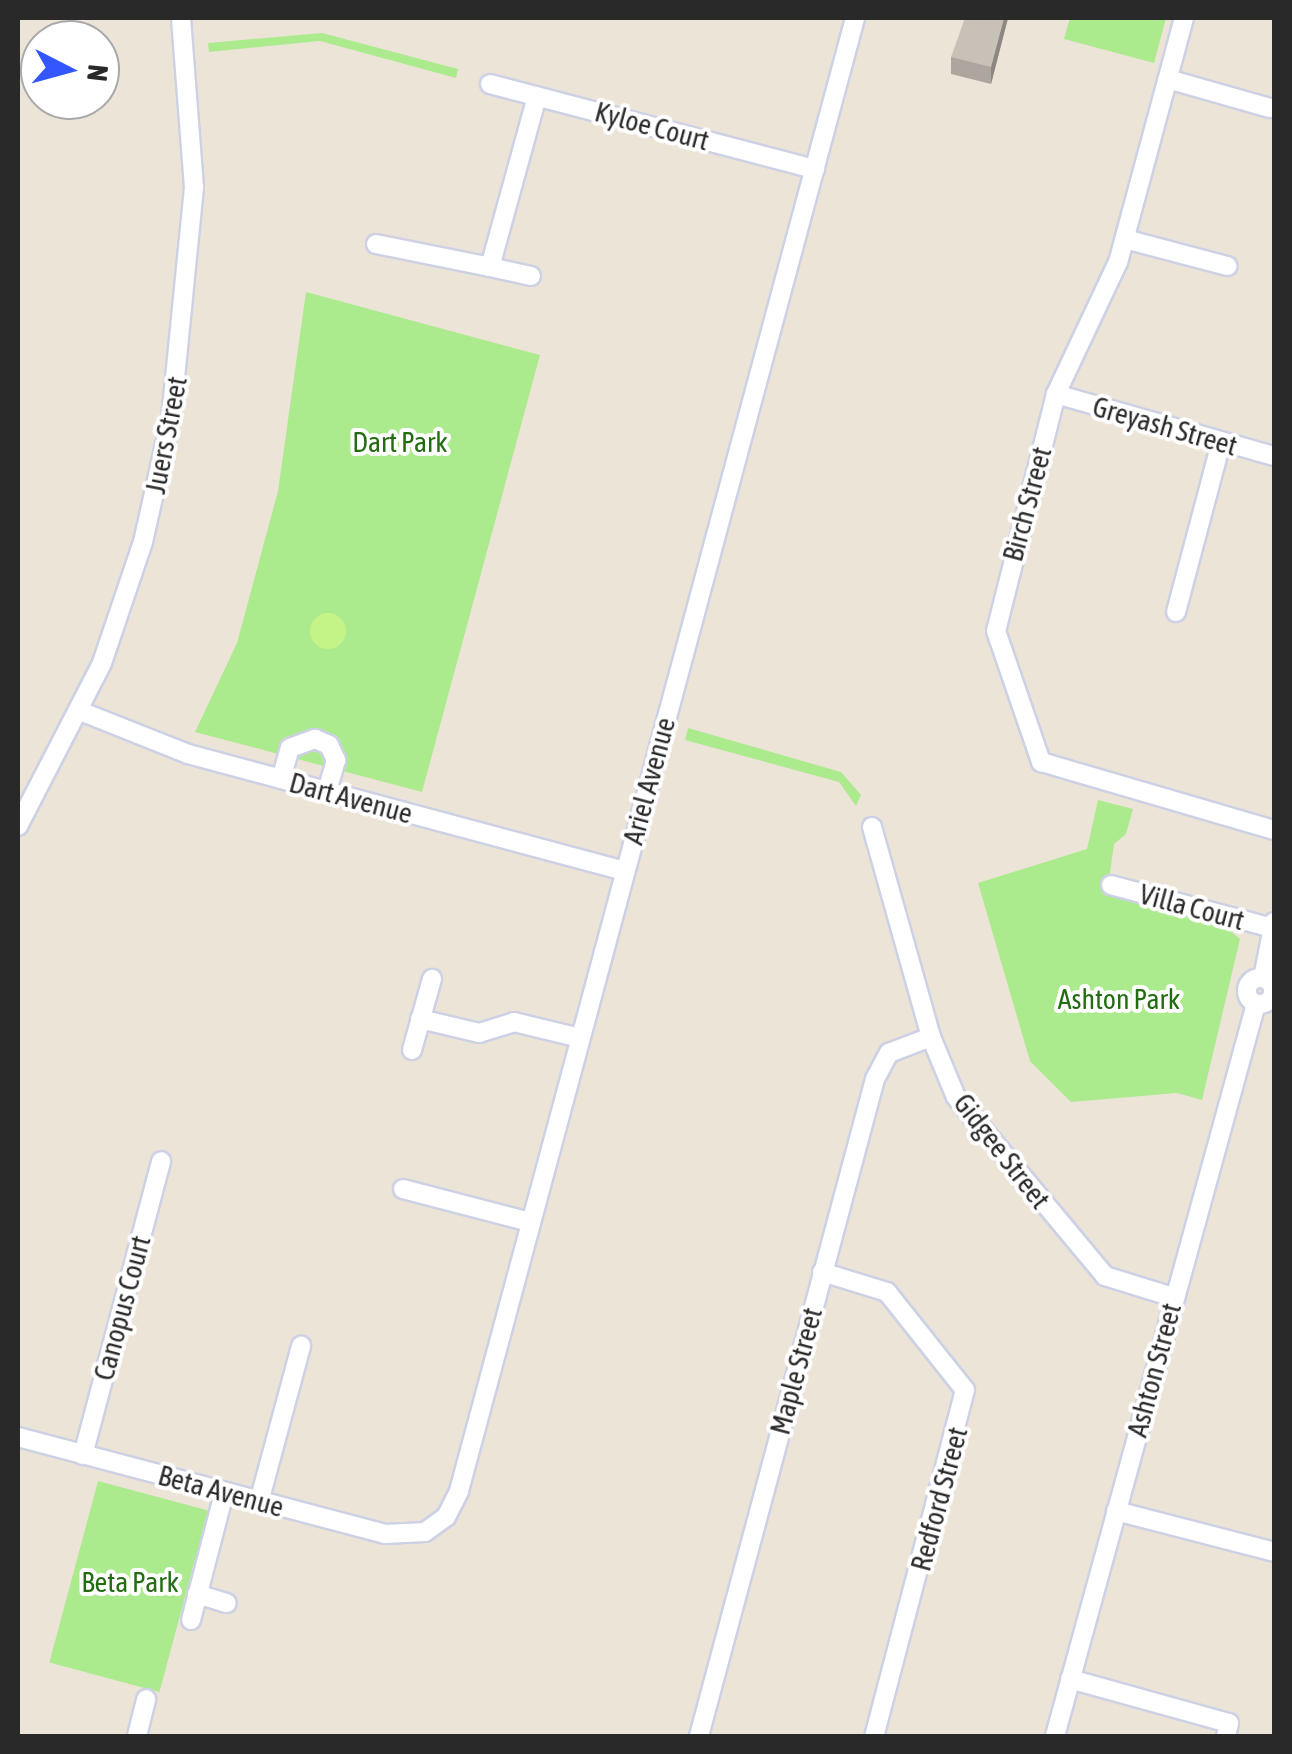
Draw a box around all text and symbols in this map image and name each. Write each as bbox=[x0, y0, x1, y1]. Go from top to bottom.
north arrow bbox=[20, 20, 120, 120]
text: N bbox=[81, 63, 115, 83]
street label: Kyloe Court bbox=[591, 95, 713, 157]
street label: Juers Street bbox=[138, 374, 194, 496]
street label: Greyash Street bbox=[1089, 389, 1241, 463]
park label: Dart Park bbox=[352, 425, 448, 459]
street label: Birch Street bbox=[996, 443, 1058, 565]
street label: Ariel Avenue bbox=[616, 714, 682, 848]
street label: Dart Avenue bbox=[286, 765, 416, 831]
street label: Villa Court bbox=[1136, 877, 1248, 937]
park label: Ashton Park bbox=[1058, 982, 1180, 1016]
street label: Gidgee Street bbox=[947, 1087, 1057, 1215]
street label: Canopus Court bbox=[87, 1232, 157, 1384]
street label: Ashton Street bbox=[1120, 1299, 1188, 1441]
street label: Maple Street bbox=[763, 1304, 829, 1438]
street label: Redford Street bbox=[904, 1423, 974, 1575]
street label: Beta Avenue bbox=[155, 1458, 287, 1524]
park label: Beta Park bbox=[81, 1565, 179, 1599]

